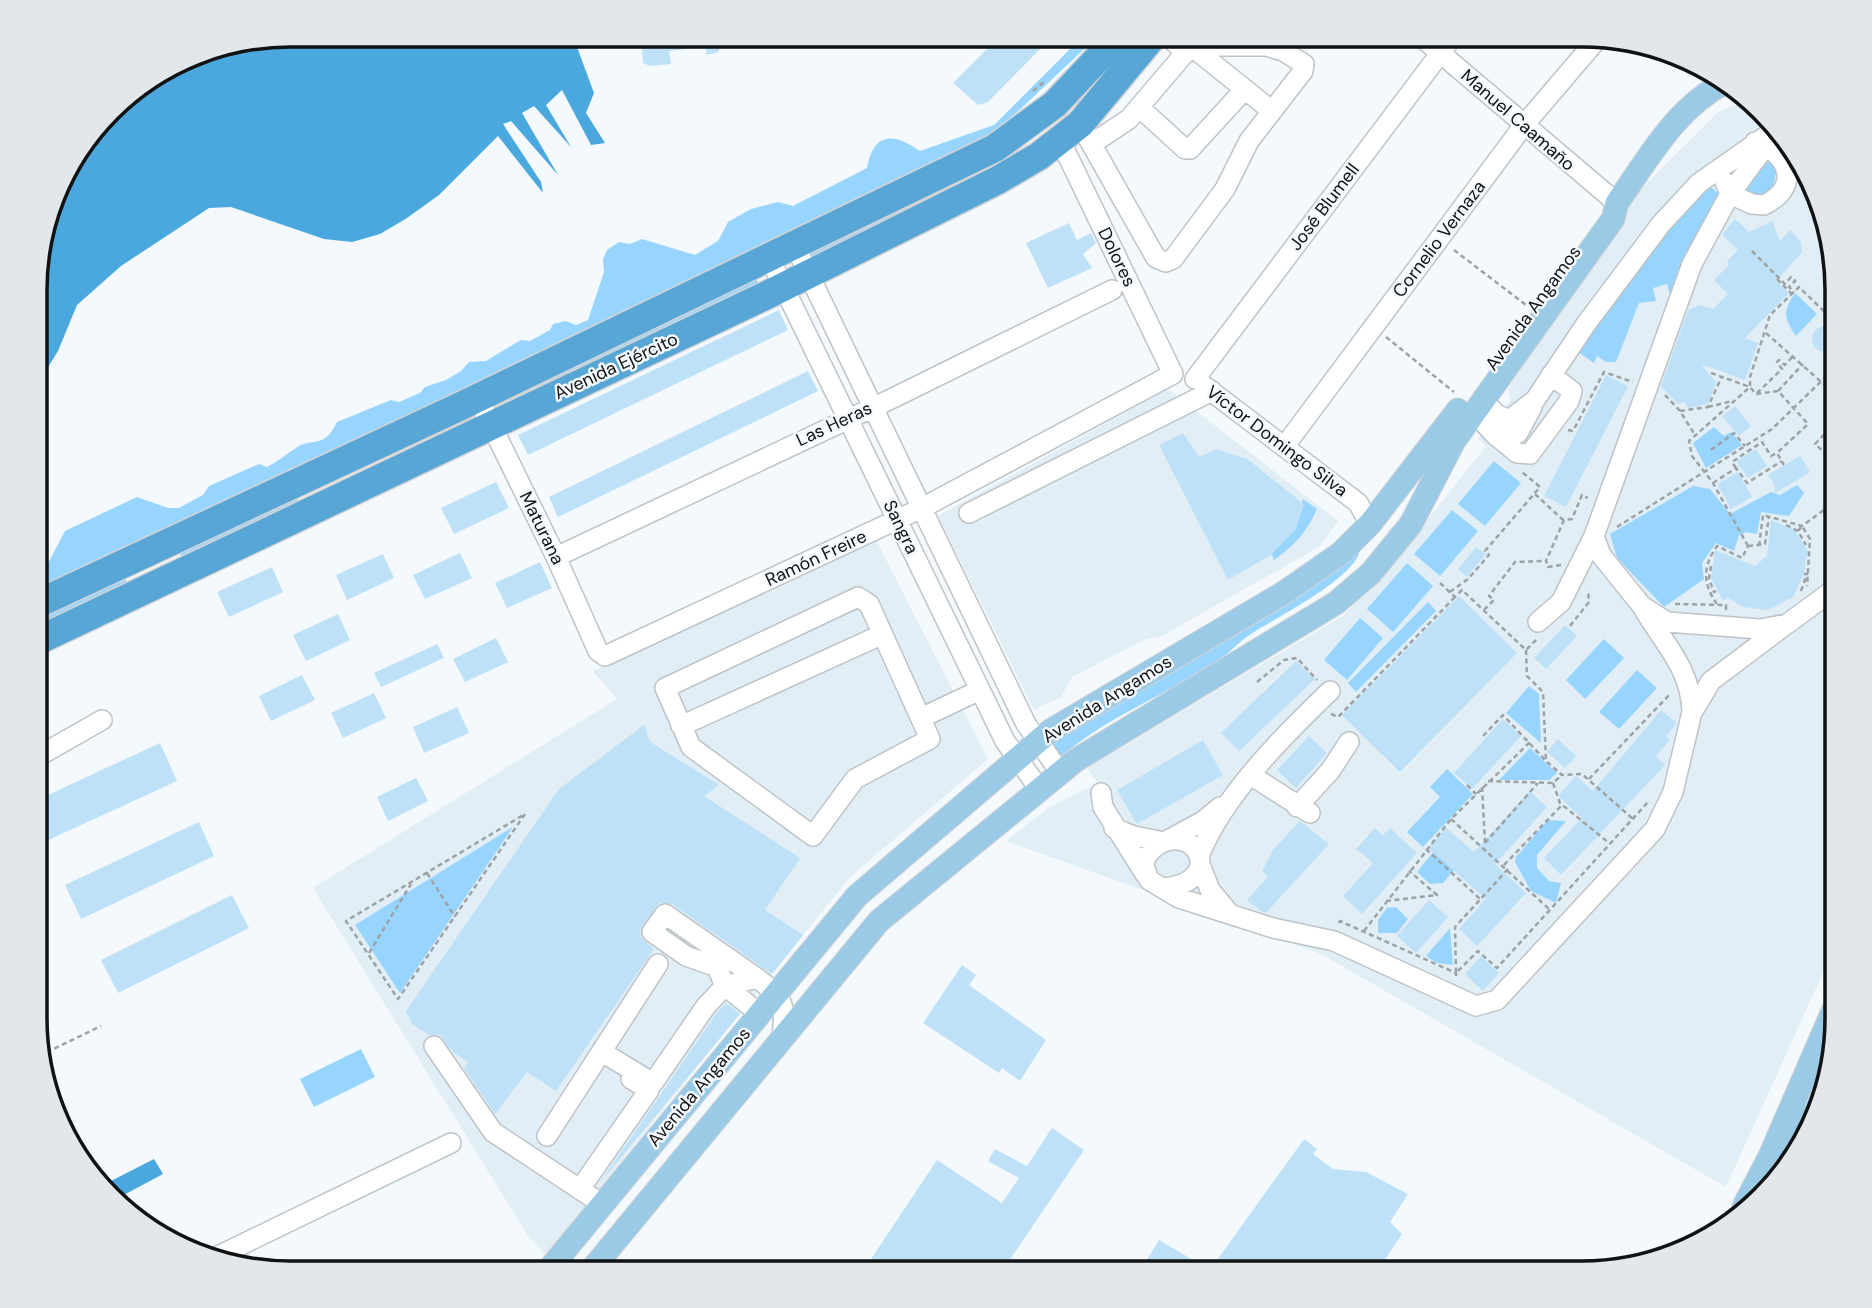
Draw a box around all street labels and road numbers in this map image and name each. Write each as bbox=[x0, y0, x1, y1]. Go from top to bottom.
street label: Manuel Caamaño bbox=[1456, 64, 1580, 176]
street label: José Blumell bbox=[1283, 159, 1365, 255]
street label: Cornelio Vernaza bbox=[1387, 176, 1491, 302]
street label: Dolores bbox=[1092, 223, 1142, 291]
street label: Avenida Angamos bbox=[1480, 241, 1586, 375]
street label: Avenida Ejército bbox=[550, 327, 682, 405]
street label: Víctor Domingo Silva bbox=[1201, 380, 1353, 502]
street label: Las Heras bbox=[792, 396, 876, 452]
street label: Maturana bbox=[514, 487, 570, 569]
street label: Sangra bbox=[878, 496, 924, 558]
street label: Ramón Freire bbox=[761, 524, 871, 592]
street label: Avenida Angamos bbox=[1038, 649, 1176, 749]
street label: Avenida Angamos bbox=[642, 1022, 756, 1152]

